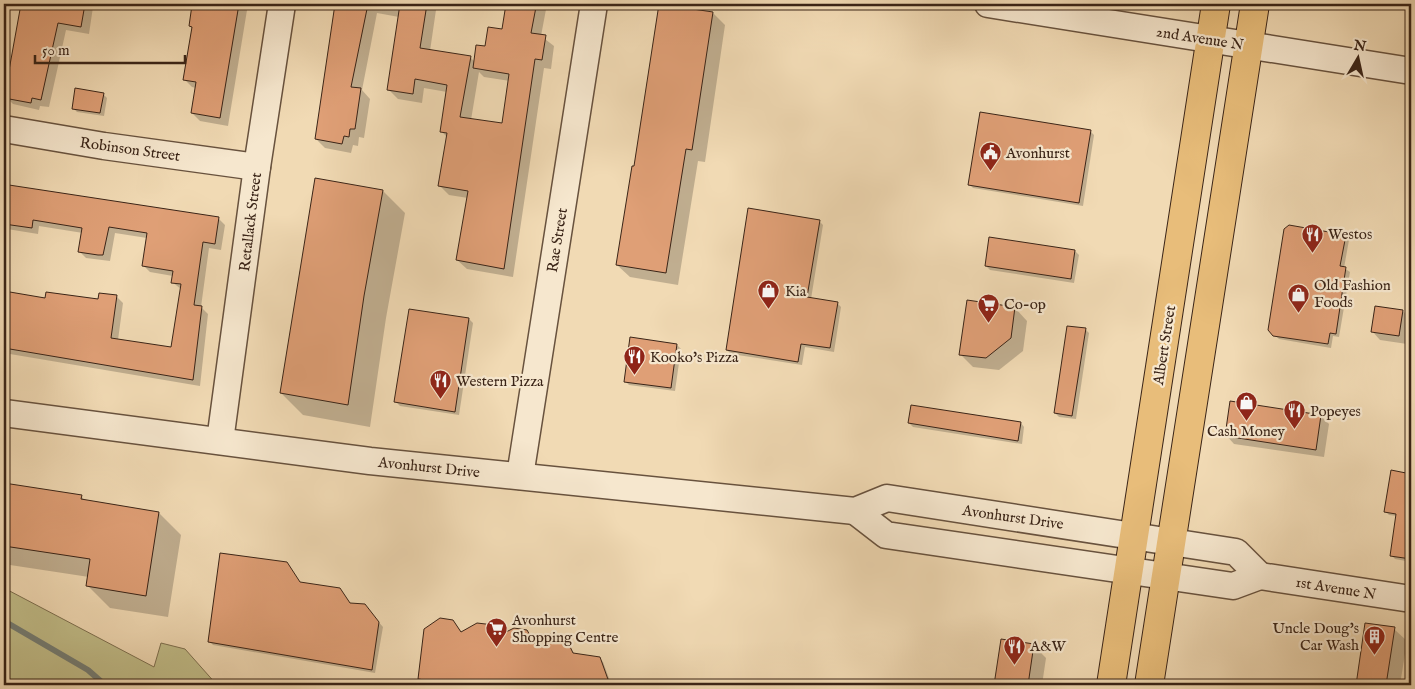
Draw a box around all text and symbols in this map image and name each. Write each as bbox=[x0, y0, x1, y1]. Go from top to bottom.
street label: 2nd Avenue N bbox=[1155, 22, 1245, 55]
scale bar bbox=[35, 32, 185, 64]
north arrow bbox=[1332, 32, 1382, 82]
text: N bbox=[1351, 36, 1367, 56]
text: 50 m bbox=[42, 41, 70, 60]
street label: Robinson Street bbox=[78, 133, 181, 166]
public building icon: Avonhurst bbox=[978, 141, 1002, 172]
place label: Avonhurst bbox=[1005, 144, 1070, 163]
street label: Retallack Street bbox=[235, 171, 266, 273]
street label: Rae Street bbox=[543, 206, 572, 274]
restaurant icon: Westos bbox=[1300, 222, 1324, 253]
place label: Westos bbox=[1328, 225, 1372, 244]
place label: Old Fashion Foods bbox=[1314, 276, 1391, 312]
shop icon: Kia bbox=[757, 279, 781, 310]
place label: Kia bbox=[785, 282, 807, 301]
shop icon: Old Fashion Foods bbox=[1286, 282, 1310, 313]
supermarket icon: Co-op bbox=[976, 292, 1000, 323]
place label: Co-op bbox=[1004, 295, 1046, 314]
street label: Albert Street bbox=[1149, 304, 1180, 387]
restaurant icon: Kooko's Pizza bbox=[622, 345, 646, 376]
place label: Kooko's Pizza bbox=[650, 348, 739, 367]
restaurant icon: Western Pizza bbox=[428, 369, 452, 400]
place label: Western Pizza bbox=[456, 372, 544, 391]
shop icon: Cash Money bbox=[1234, 390, 1258, 421]
restaurant icon: Popeyes bbox=[1282, 399, 1306, 430]
place label: Popeyes bbox=[1310, 402, 1361, 421]
place label: Cash Money bbox=[1207, 422, 1286, 441]
street label: Avonhurst Drive bbox=[376, 453, 481, 482]
street label: Avonhurst Drive bbox=[960, 501, 1065, 534]
street label: 1st Avenue N bbox=[1294, 573, 1378, 604]
place label: Avonhurst Shopping Centre bbox=[511, 611, 619, 647]
supermarket icon: Avonhurst Shopping Centre bbox=[484, 617, 508, 648]
place label: Uncle Doug's Car Wash bbox=[1273, 619, 1359, 655]
building icon: Uncle Doug's Car Wash bbox=[1363, 625, 1387, 656]
restaurant icon: A&W bbox=[1002, 634, 1026, 665]
place label: A&W bbox=[1029, 637, 1066, 656]

